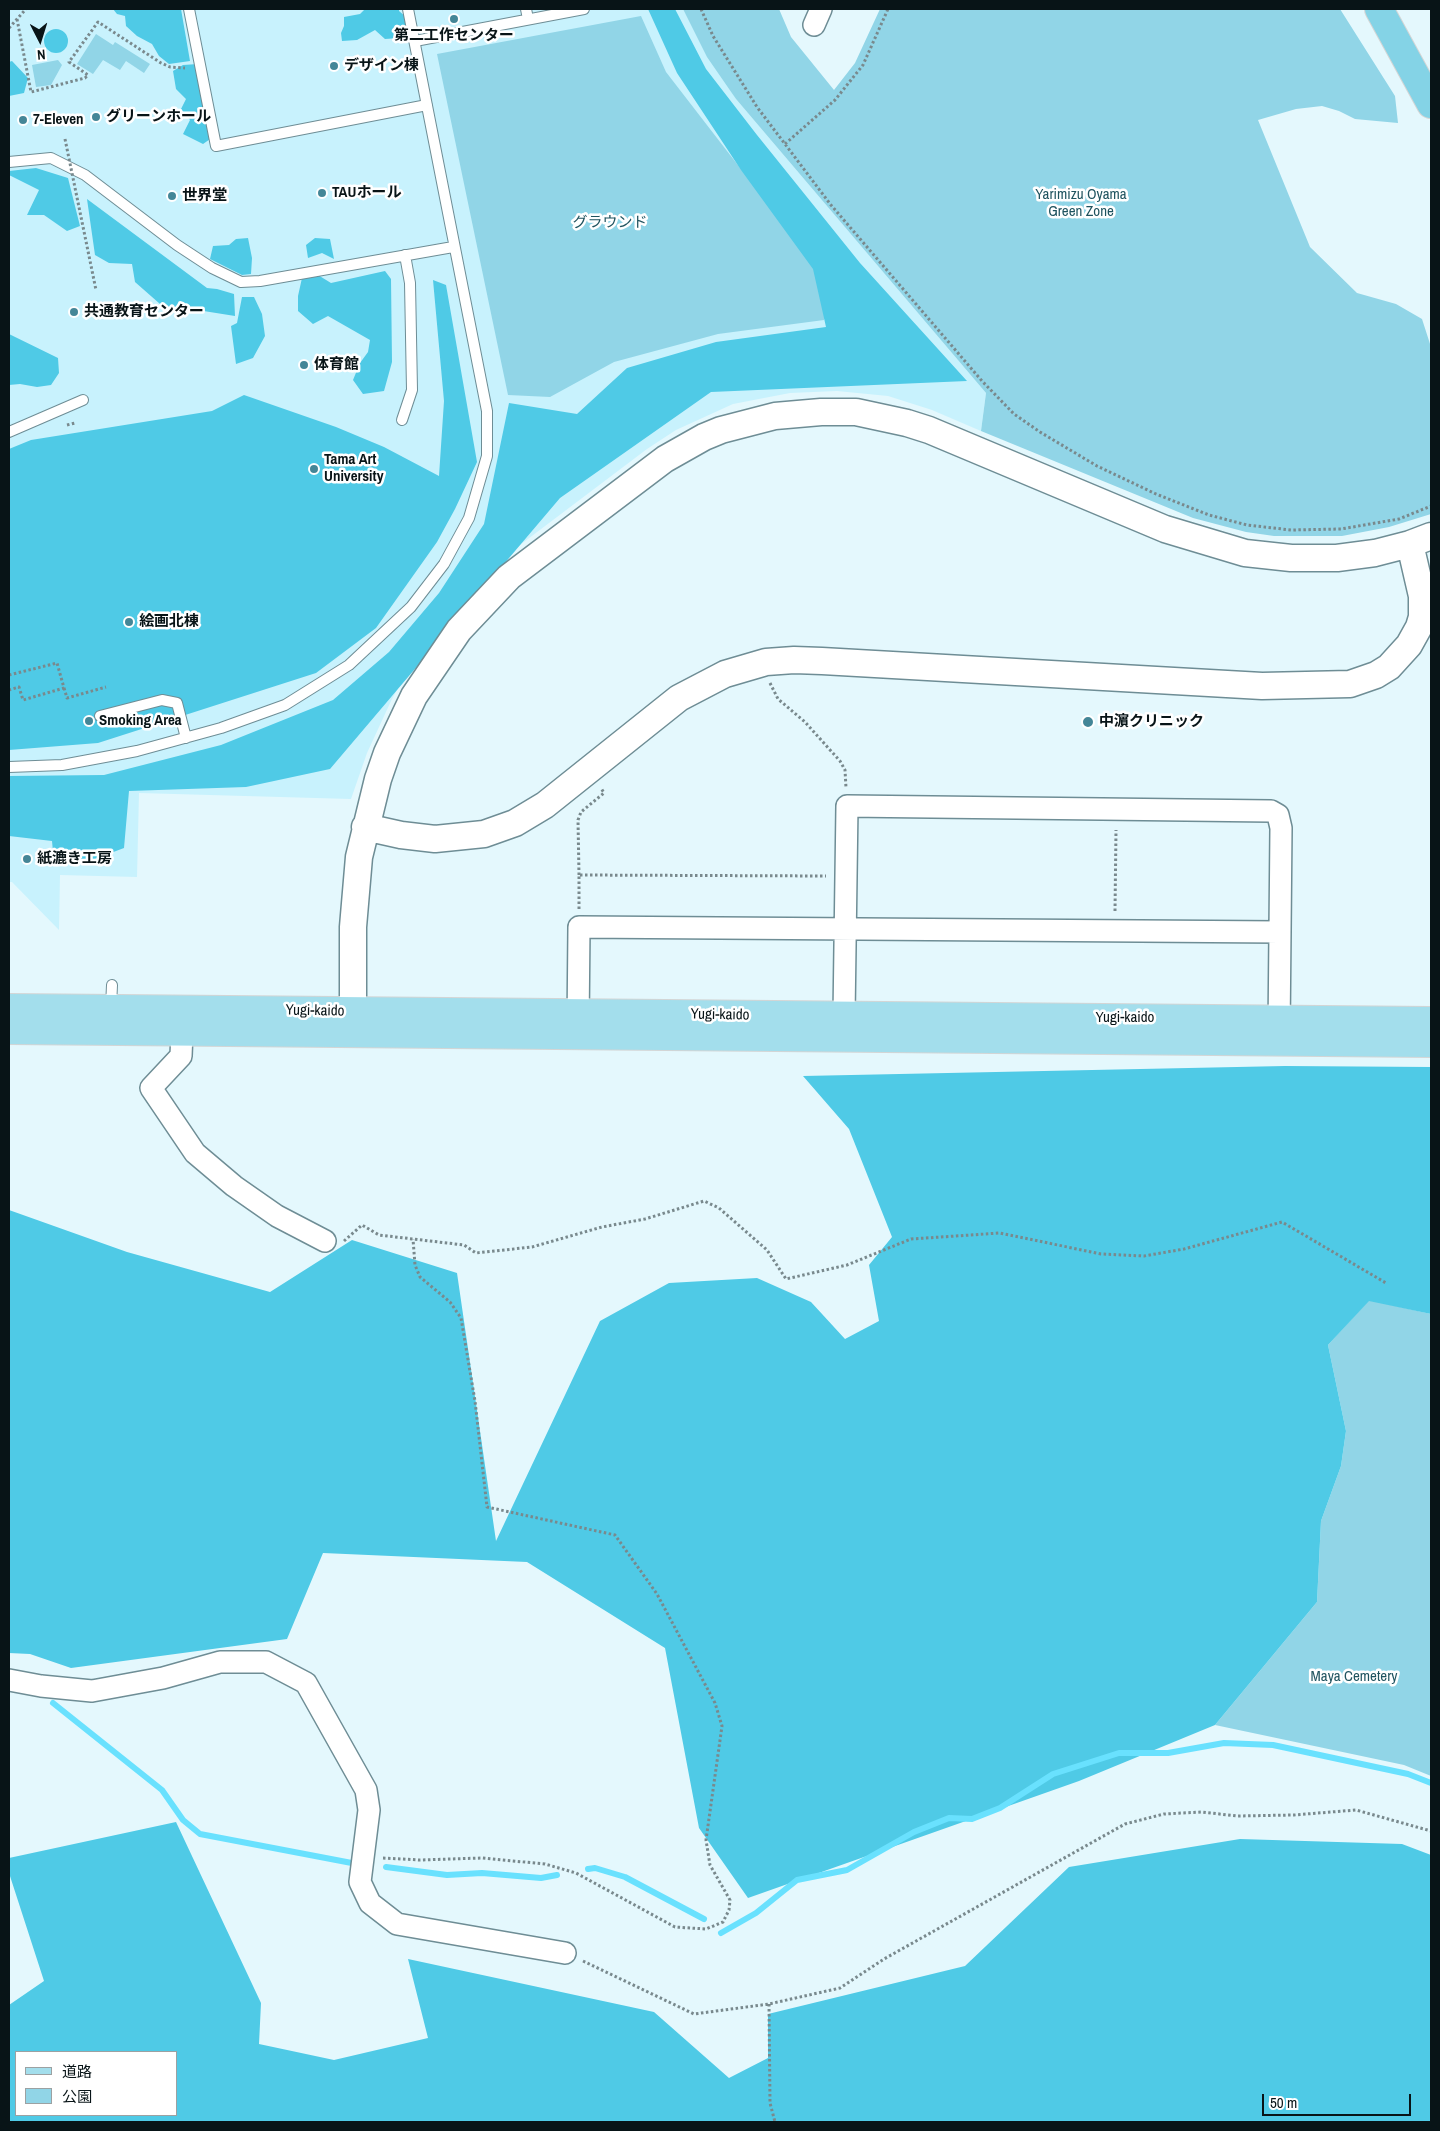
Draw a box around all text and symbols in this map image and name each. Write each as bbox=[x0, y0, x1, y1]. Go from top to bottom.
marker: 第二工作センター bbox=[448, 13, 460, 25]
north arrow bbox=[15, 15, 65, 65]
place label: 第二工作センター bbox=[394, 27, 514, 45]
text: N bbox=[36, 46, 46, 64]
place label: デザイン棟 bbox=[344, 57, 419, 75]
marker: デザイン棟 bbox=[328, 60, 340, 72]
place label: グリーンホール bbox=[106, 108, 211, 126]
place label: 7-Eleven bbox=[33, 111, 84, 129]
marker: グリーンホール bbox=[90, 111, 102, 123]
marker: 7-Eleven bbox=[17, 114, 29, 126]
place label: TAUホール bbox=[332, 184, 401, 202]
park label: Yarimizu Oyama Green Zone bbox=[1035, 186, 1127, 221]
place label: 世界堂 bbox=[182, 187, 227, 205]
marker: TAUホール bbox=[316, 187, 328, 199]
marker: 世界堂 bbox=[166, 190, 178, 202]
park label: グラウンド bbox=[573, 214, 647, 232]
place label: 共通教育センター bbox=[84, 303, 204, 321]
marker: 共通教育センター bbox=[68, 306, 80, 318]
place label: 体育館 bbox=[314, 356, 359, 374]
marker: 体育館 bbox=[298, 359, 310, 371]
place label: Tama Art University bbox=[324, 451, 383, 486]
marker: Tama Art University bbox=[308, 463, 320, 475]
place label: 絵画北棟 bbox=[139, 613, 199, 631]
marker: 絵画北棟 bbox=[123, 616, 135, 628]
place label: Smoking Area bbox=[99, 712, 182, 730]
place label: 中濵クリニック bbox=[1099, 713, 1204, 731]
marker: Smoking Area bbox=[83, 715, 95, 727]
marker: 中濵クリニック bbox=[1081, 715, 1095, 729]
place label: 紙漉き工房 bbox=[37, 850, 112, 868]
marker: 紙漉き工房 bbox=[21, 853, 33, 865]
street label: Yugi-kaido bbox=[285, 1001, 345, 1021]
street label: Yugi-kaido bbox=[690, 1005, 750, 1025]
street label: Yugi-kaido bbox=[1096, 1009, 1154, 1027]
park label: Maya Cemetery bbox=[1311, 1668, 1397, 1686]
legend bbox=[15, 2051, 178, 2116]
text: 道路 bbox=[62, 2061, 92, 2082]
scale bar bbox=[1265, 2084, 1414, 2116]
text: 公園 bbox=[62, 2086, 92, 2107]
text: 50 m bbox=[1270, 2092, 1297, 2113]

